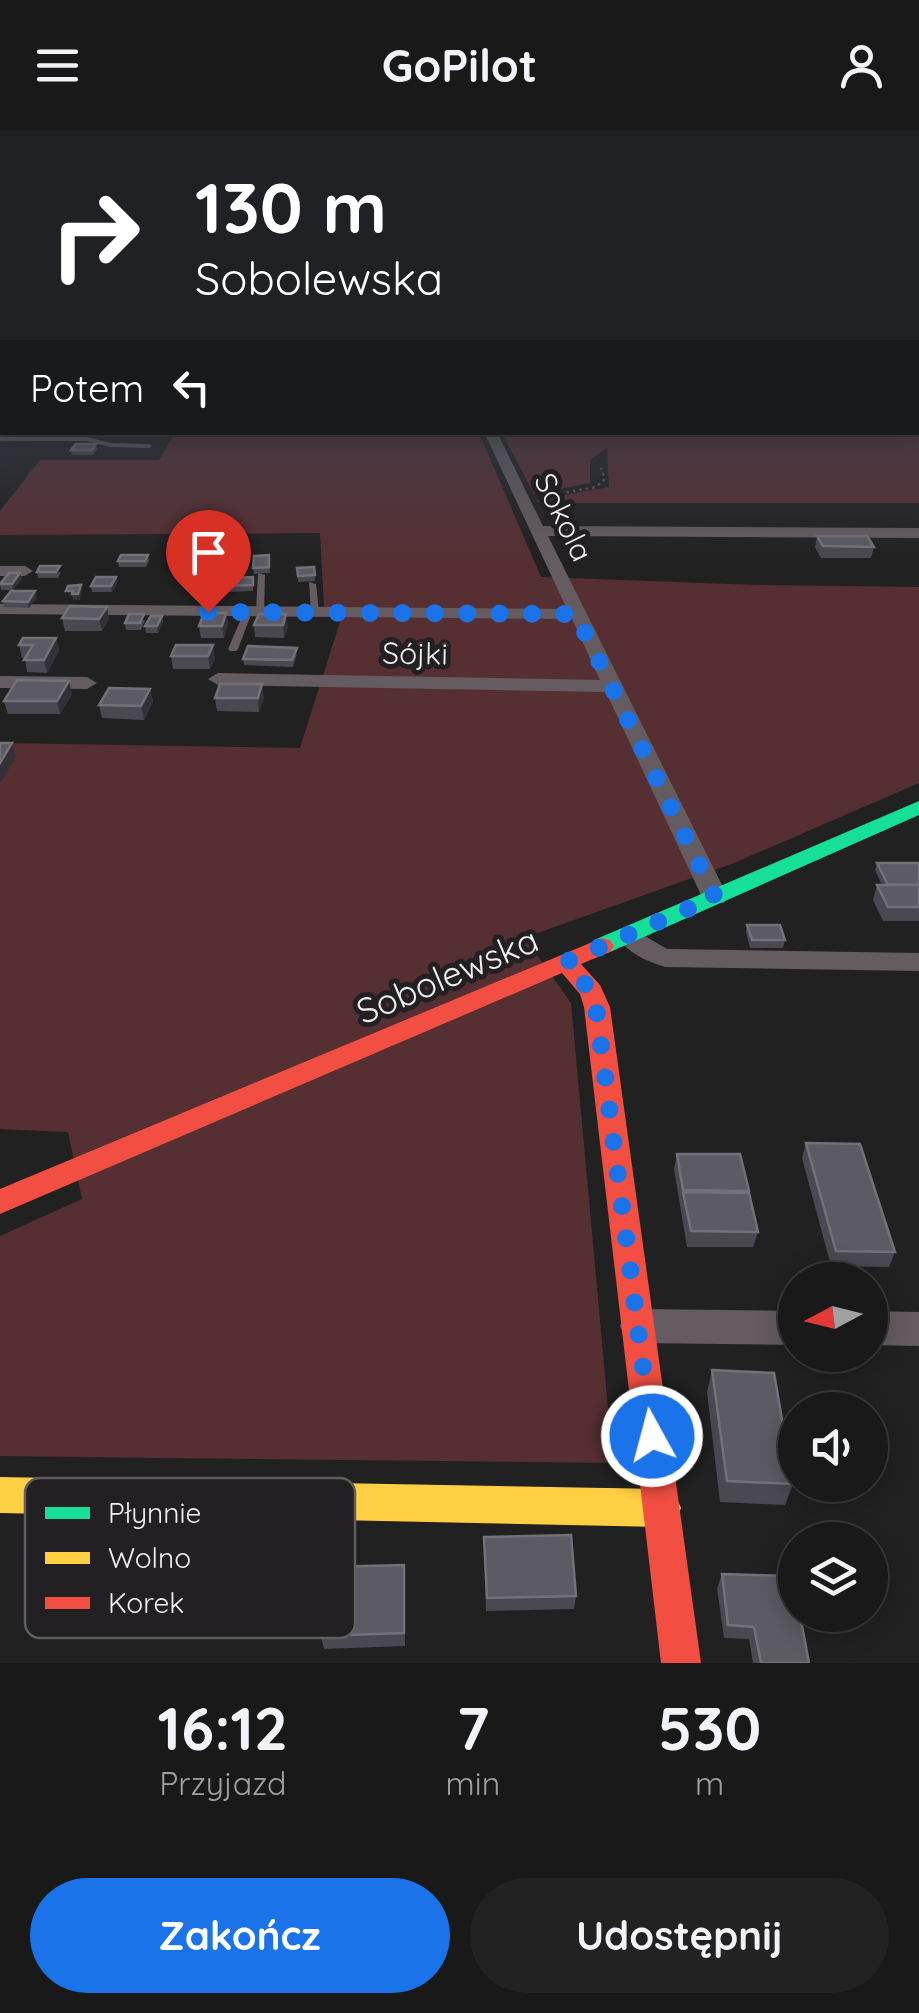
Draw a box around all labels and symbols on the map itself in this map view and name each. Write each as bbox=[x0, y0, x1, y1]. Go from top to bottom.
street label: Sokola bbox=[526, 467, 602, 567]
pin bbox=[166, 510, 251, 613]
street label: Sójki bbox=[382, 633, 448, 673]
street label: Sobolewska bbox=[350, 917, 544, 1033]
north arrow bbox=[778, 1262, 888, 1372]
position arrow bbox=[600, 1384, 704, 1488]
legend bbox=[25, 1478, 355, 1638]
text: Płynnie bbox=[108, 1495, 201, 1530]
text: Wolno bbox=[108, 1540, 191, 1575]
text: Korek bbox=[108, 1585, 184, 1620]

